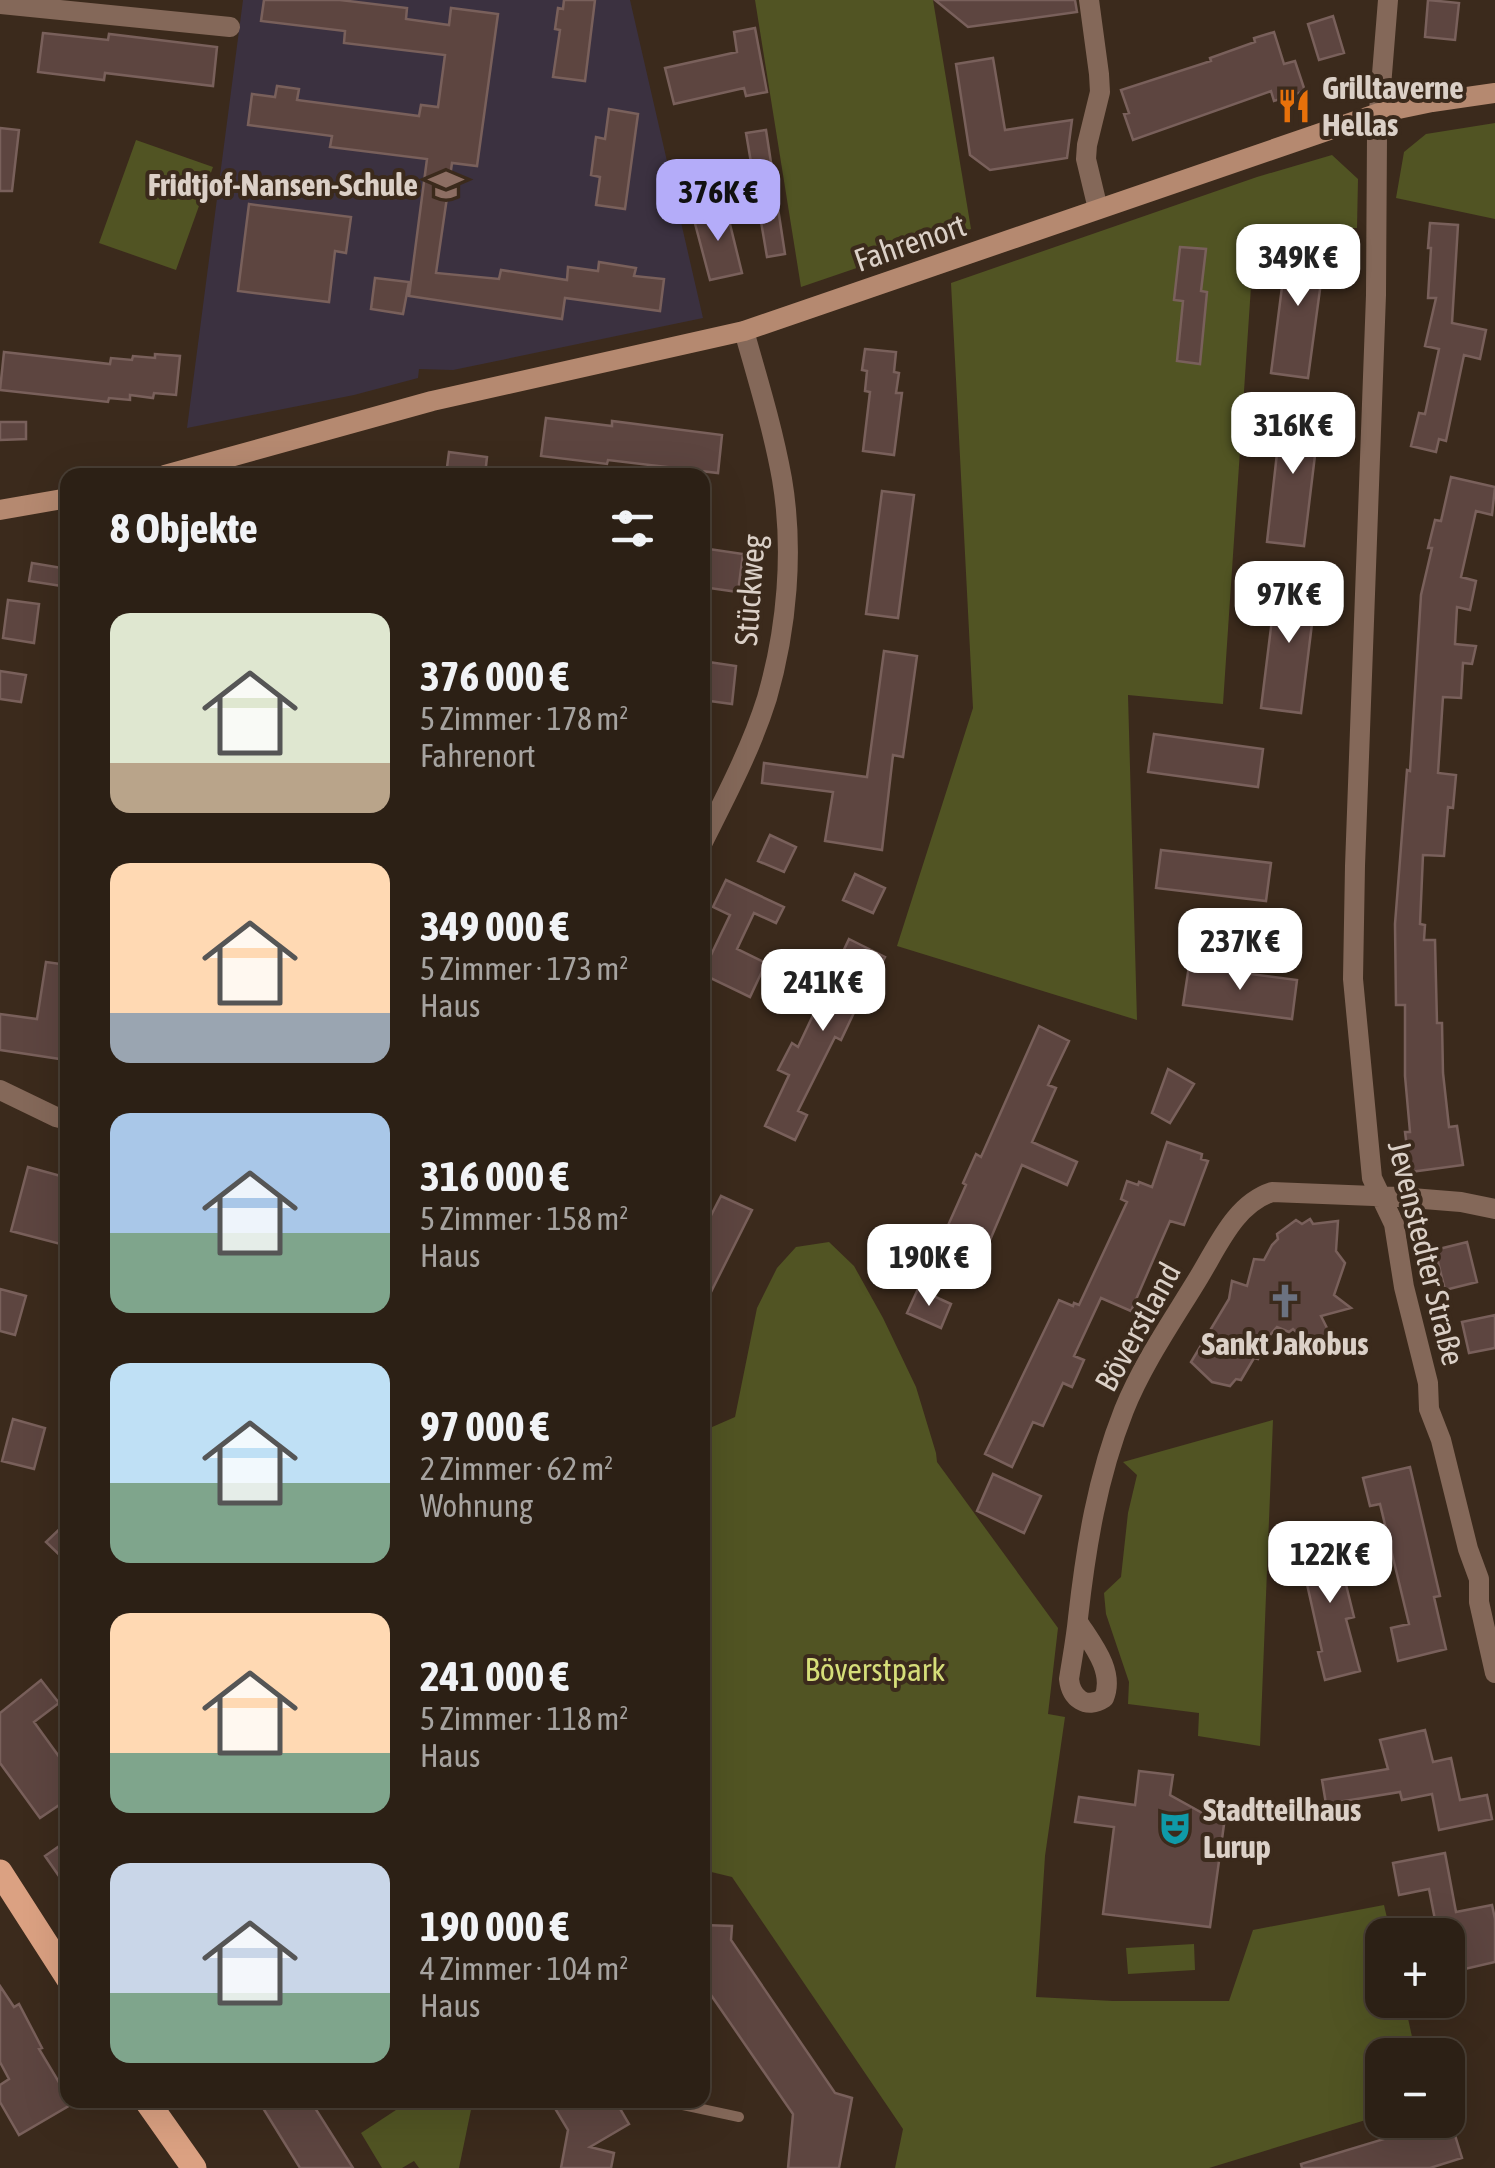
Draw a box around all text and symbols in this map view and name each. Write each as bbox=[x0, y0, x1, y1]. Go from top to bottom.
place label: Grilltaverne Hellas bbox=[1322, 69, 1464, 143]
restaurant icon: Grilltaverne Hellas bbox=[1275, 87, 1313, 125]
pin: 376K € bbox=[637, 159, 799, 244]
place label: Fridtjof-Nansen-Schule bbox=[148, 166, 418, 203]
school or university icon: Fridtjof-Nansen-Schule bbox=[427, 166, 465, 204]
text: 376K € bbox=[678, 173, 758, 210]
street label: Fahrenort bbox=[849, 206, 970, 279]
pin: 349K € bbox=[1217, 224, 1379, 309]
text: 349K € bbox=[1258, 238, 1338, 275]
pin: 316K € bbox=[1212, 392, 1374, 477]
text: 316K € bbox=[1253, 406, 1333, 443]
icon: filters bbox=[605, 501, 660, 556]
text: 8 Objekte bbox=[110, 504, 258, 552]
street label: Stückweg bbox=[727, 533, 772, 647]
pin: 97K € bbox=[1219, 561, 1359, 646]
text: 97K € bbox=[1257, 575, 1321, 612]
text: 376 000 € bbox=[420, 652, 569, 700]
icon: home bbox=[190, 653, 310, 773]
text: 5 Zimmer · 178 m² bbox=[420, 700, 628, 737]
text: Fahrenort bbox=[420, 737, 536, 774]
text: 349 000 € bbox=[420, 902, 569, 950]
icon: home bbox=[190, 903, 310, 1023]
pin: 237K € bbox=[1159, 908, 1321, 993]
text: 237K € bbox=[1200, 922, 1280, 959]
pin: 241K € bbox=[742, 949, 904, 1034]
text: 5 Zimmer · 173 m² bbox=[420, 950, 628, 987]
text: 241K € bbox=[783, 963, 863, 1000]
text: Haus bbox=[420, 987, 480, 1024]
street label: Jevenstedter Straße bbox=[1381, 1137, 1472, 1369]
text: 316 000 € bbox=[420, 1152, 569, 1200]
icon: home bbox=[190, 1153, 310, 1273]
text: 5 Zimmer · 158 m² bbox=[420, 1200, 628, 1237]
pin: 190K € bbox=[848, 1224, 1010, 1309]
text: Haus bbox=[420, 1237, 480, 1274]
text: 190K € bbox=[889, 1238, 969, 1275]
street label: Böverstland bbox=[1087, 1256, 1188, 1398]
church icon: Sankt Jakobus bbox=[1266, 1282, 1304, 1320]
place label: Sankt Jakobus bbox=[1201, 1325, 1369, 1362]
text: 97 000 € bbox=[420, 1402, 549, 1450]
icon: home bbox=[190, 1403, 310, 1523]
text: 2 Zimmer · 62 m² bbox=[420, 1450, 613, 1487]
text: Wohnung bbox=[420, 1487, 533, 1524]
pin: 122K € bbox=[1249, 1521, 1411, 1606]
text: 122K € bbox=[1290, 1535, 1370, 1572]
park label: Böverstpark bbox=[805, 1651, 945, 1688]
text: 241 000 € bbox=[420, 1652, 569, 1700]
icon: home bbox=[190, 1653, 310, 1773]
text: 5 Zimmer · 118 m² bbox=[420, 1700, 628, 1737]
text: Haus bbox=[420, 1737, 480, 1774]
place label: Stadtteilhaus Lurup bbox=[1203, 1791, 1361, 1865]
theatre icon: Stadtteilhaus Lurup bbox=[1156, 1809, 1194, 1847]
text: 190 000 € bbox=[420, 1902, 569, 1950]
icon: home bbox=[190, 1903, 310, 2023]
map controls bbox=[1365, 1918, 1465, 2138]
button: + bbox=[1365, 1918, 1465, 2018]
text: 4 Zimmer · 104 m² bbox=[420, 1950, 628, 1987]
text: Haus bbox=[420, 1987, 480, 2024]
button: − bbox=[1365, 2038, 1465, 2138]

